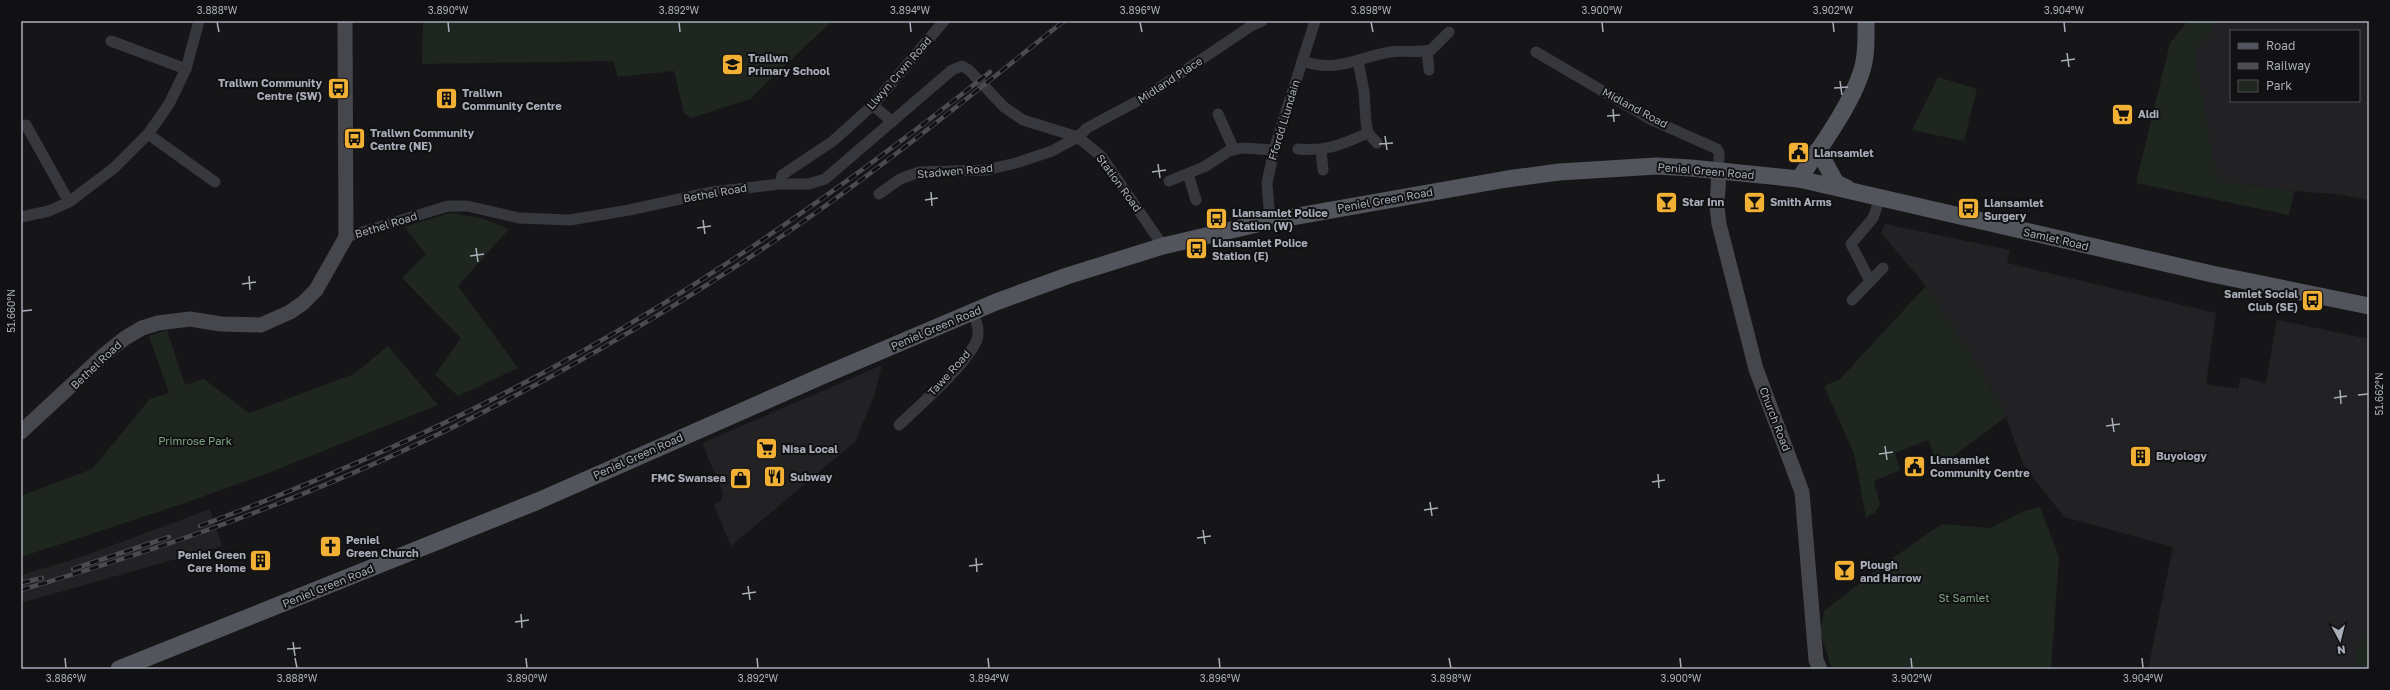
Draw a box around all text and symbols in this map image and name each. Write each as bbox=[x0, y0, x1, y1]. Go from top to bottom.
text: 3.888°W bbox=[197, 4, 238, 16]
text: 3.890°W bbox=[428, 4, 469, 16]
text: 3.892°W bbox=[659, 4, 700, 16]
text: 3.894°W bbox=[890, 4, 930, 16]
text: 3.896°W bbox=[1120, 4, 1161, 16]
text: 3.898°W bbox=[1351, 4, 1392, 16]
text: 3.900°W bbox=[1582, 4, 1623, 16]
text: 3.902°W bbox=[1813, 4, 1854, 16]
text: 3.904°W bbox=[2044, 4, 2084, 16]
legend bbox=[2230, 30, 2360, 102]
street label: Llwyn Crwn Road bbox=[864, 34, 934, 112]
text: Road bbox=[2266, 38, 2295, 53]
school or university icon: Trallwn Primary School bbox=[719, 51, 745, 77]
place label: Trallwn Primary School bbox=[748, 51, 830, 77]
street label: Midland Place bbox=[1135, 54, 1205, 105]
text: Railway bbox=[2266, 58, 2311, 73]
place label: Trallwn Community Centre (SW) bbox=[218, 76, 322, 102]
bus stop icon: Trallwn Community Centre (SW) bbox=[325, 76, 351, 102]
street label: Ffordd Llundain bbox=[1265, 78, 1302, 162]
text: Park bbox=[2266, 78, 2292, 93]
street label: Midland Road bbox=[1600, 85, 1670, 130]
building icon: Trallwn Community Centre bbox=[433, 86, 459, 112]
place label: Trallwn Community Centre bbox=[462, 86, 562, 112]
supermarket icon: Aldi bbox=[2110, 101, 2136, 127]
place label: Aldi bbox=[2138, 107, 2159, 120]
bus stop icon: Trallwn Community Centre (NE) bbox=[341, 126, 367, 152]
place label: Trallwn Community Centre (NE) bbox=[370, 126, 474, 152]
public building icon: Llansamlet bbox=[1785, 140, 1811, 166]
place label: Llansamlet bbox=[1814, 146, 1874, 159]
street label: Station Road bbox=[1094, 151, 1145, 214]
street label: Peniel Green Road bbox=[1657, 160, 1755, 181]
street label: Stadwen Road bbox=[917, 161, 993, 180]
street label: Bethel Road bbox=[682, 181, 748, 205]
street label: Peniel Green Road bbox=[1336, 185, 1434, 214]
bar icon: Star Inn bbox=[1654, 189, 1680, 215]
bar icon: Smith Arms bbox=[1742, 189, 1768, 215]
place label: Star Inn bbox=[1682, 195, 1724, 208]
place label: Smith Arms bbox=[1770, 195, 1832, 208]
bus stop icon: Llansamlet Surgery bbox=[1955, 196, 1981, 222]
place label: Llansamlet Surgery bbox=[1984, 196, 2044, 222]
bus stop icon: Llansamlet Police Station (W) bbox=[1203, 206, 1229, 232]
place label: Llansamlet Police Station (W) bbox=[1232, 206, 1328, 232]
street label: Bethel Road bbox=[353, 209, 419, 240]
street label: Samlet Road bbox=[2022, 225, 2090, 252]
bus stop icon: Llansamlet Police Station (E) bbox=[1183, 236, 1209, 262]
place label: Llansamlet Police Station (E) bbox=[1212, 236, 1308, 262]
place label: Samlet Social Club (SE) bbox=[2224, 287, 2298, 313]
bus stop icon: Samlet Social Club (SE) bbox=[2300, 287, 2326, 313]
text: 51.660°N bbox=[5, 289, 17, 333]
street label: Peniel Green Road bbox=[889, 303, 983, 352]
street label: Bethel Road bbox=[68, 338, 124, 391]
street label: Tawe Road bbox=[925, 347, 972, 398]
text: 51.662°N bbox=[2373, 372, 2385, 416]
street label: Church Road bbox=[1757, 385, 1794, 453]
street label: Peniel Green Road bbox=[591, 430, 685, 481]
park label: Primrose Park bbox=[158, 434, 232, 447]
supermarket icon: Nisa Local bbox=[753, 436, 779, 462]
place label: Nisa Local bbox=[782, 442, 838, 455]
building icon: Buyology bbox=[2128, 443, 2154, 469]
place label: Buyology bbox=[2156, 449, 2207, 462]
public building icon: Llansamlet Community Centre bbox=[1902, 453, 1928, 479]
place label: Llansamlet Community Centre bbox=[1930, 453, 2030, 479]
restaurant icon: Subway bbox=[762, 464, 788, 490]
shop icon: FMC Swansea bbox=[728, 465, 754, 491]
place label: Subway bbox=[790, 470, 833, 483]
place label: FMC Swansea bbox=[651, 471, 726, 484]
church icon: Peniel Green Church bbox=[318, 533, 344, 559]
place label: Peniel Green Church bbox=[346, 533, 419, 559]
place label: Peniel Green Care Home bbox=[178, 548, 246, 574]
building icon: Peniel Green Care Home bbox=[248, 548, 274, 574]
bar icon: Plough and Harrow bbox=[1832, 558, 1858, 584]
place label: Plough and Harrow bbox=[1860, 558, 1922, 584]
street label: Peniel Green Road bbox=[280, 561, 375, 610]
park label: St Samlet bbox=[1938, 591, 1990, 604]
north arrow bbox=[2320, 620, 2360, 660]
text: N bbox=[2336, 643, 2346, 657]
text: 3.886°W bbox=[46, 672, 87, 684]
text: 3.888°W bbox=[277, 672, 318, 684]
text: 3.890°W bbox=[507, 672, 548, 684]
text: 3.892°W bbox=[738, 672, 779, 684]
text: 3.894°W bbox=[969, 672, 1009, 684]
text: 3.896°W bbox=[1200, 672, 1241, 684]
text: 3.898°W bbox=[1431, 672, 1472, 684]
text: 3.900°W bbox=[1661, 672, 1702, 684]
text: 3.902°W bbox=[1892, 672, 1933, 684]
text: 3.904°W bbox=[2123, 672, 2163, 684]

